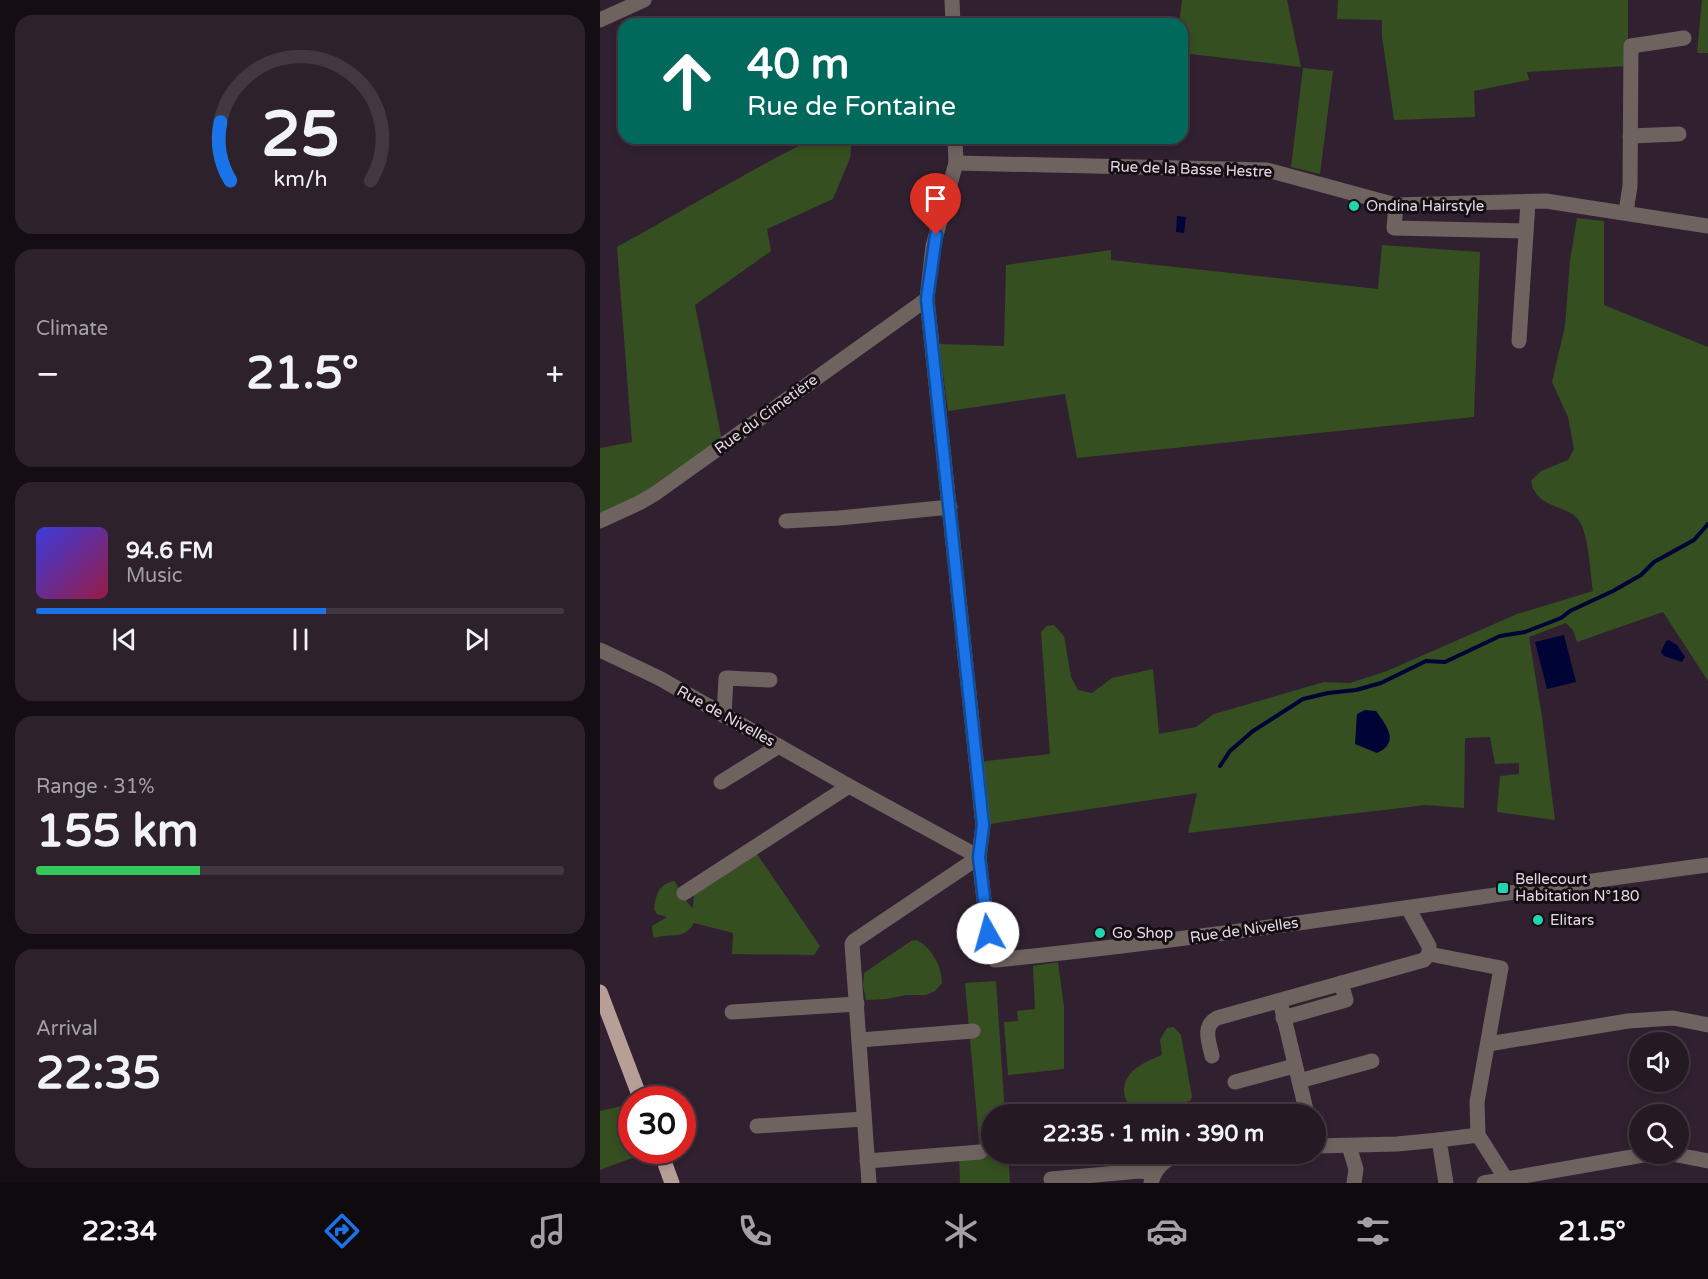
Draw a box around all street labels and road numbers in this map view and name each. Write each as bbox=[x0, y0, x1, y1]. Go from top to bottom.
street label: Rue de la Basse Hestre bbox=[1110, 157, 1272, 181]
street label: Rue du Cimetière bbox=[711, 371, 821, 457]
street label: Rue de Nivelles bbox=[674, 682, 778, 750]
street label: Rue de Nivelles bbox=[1189, 913, 1299, 947]

